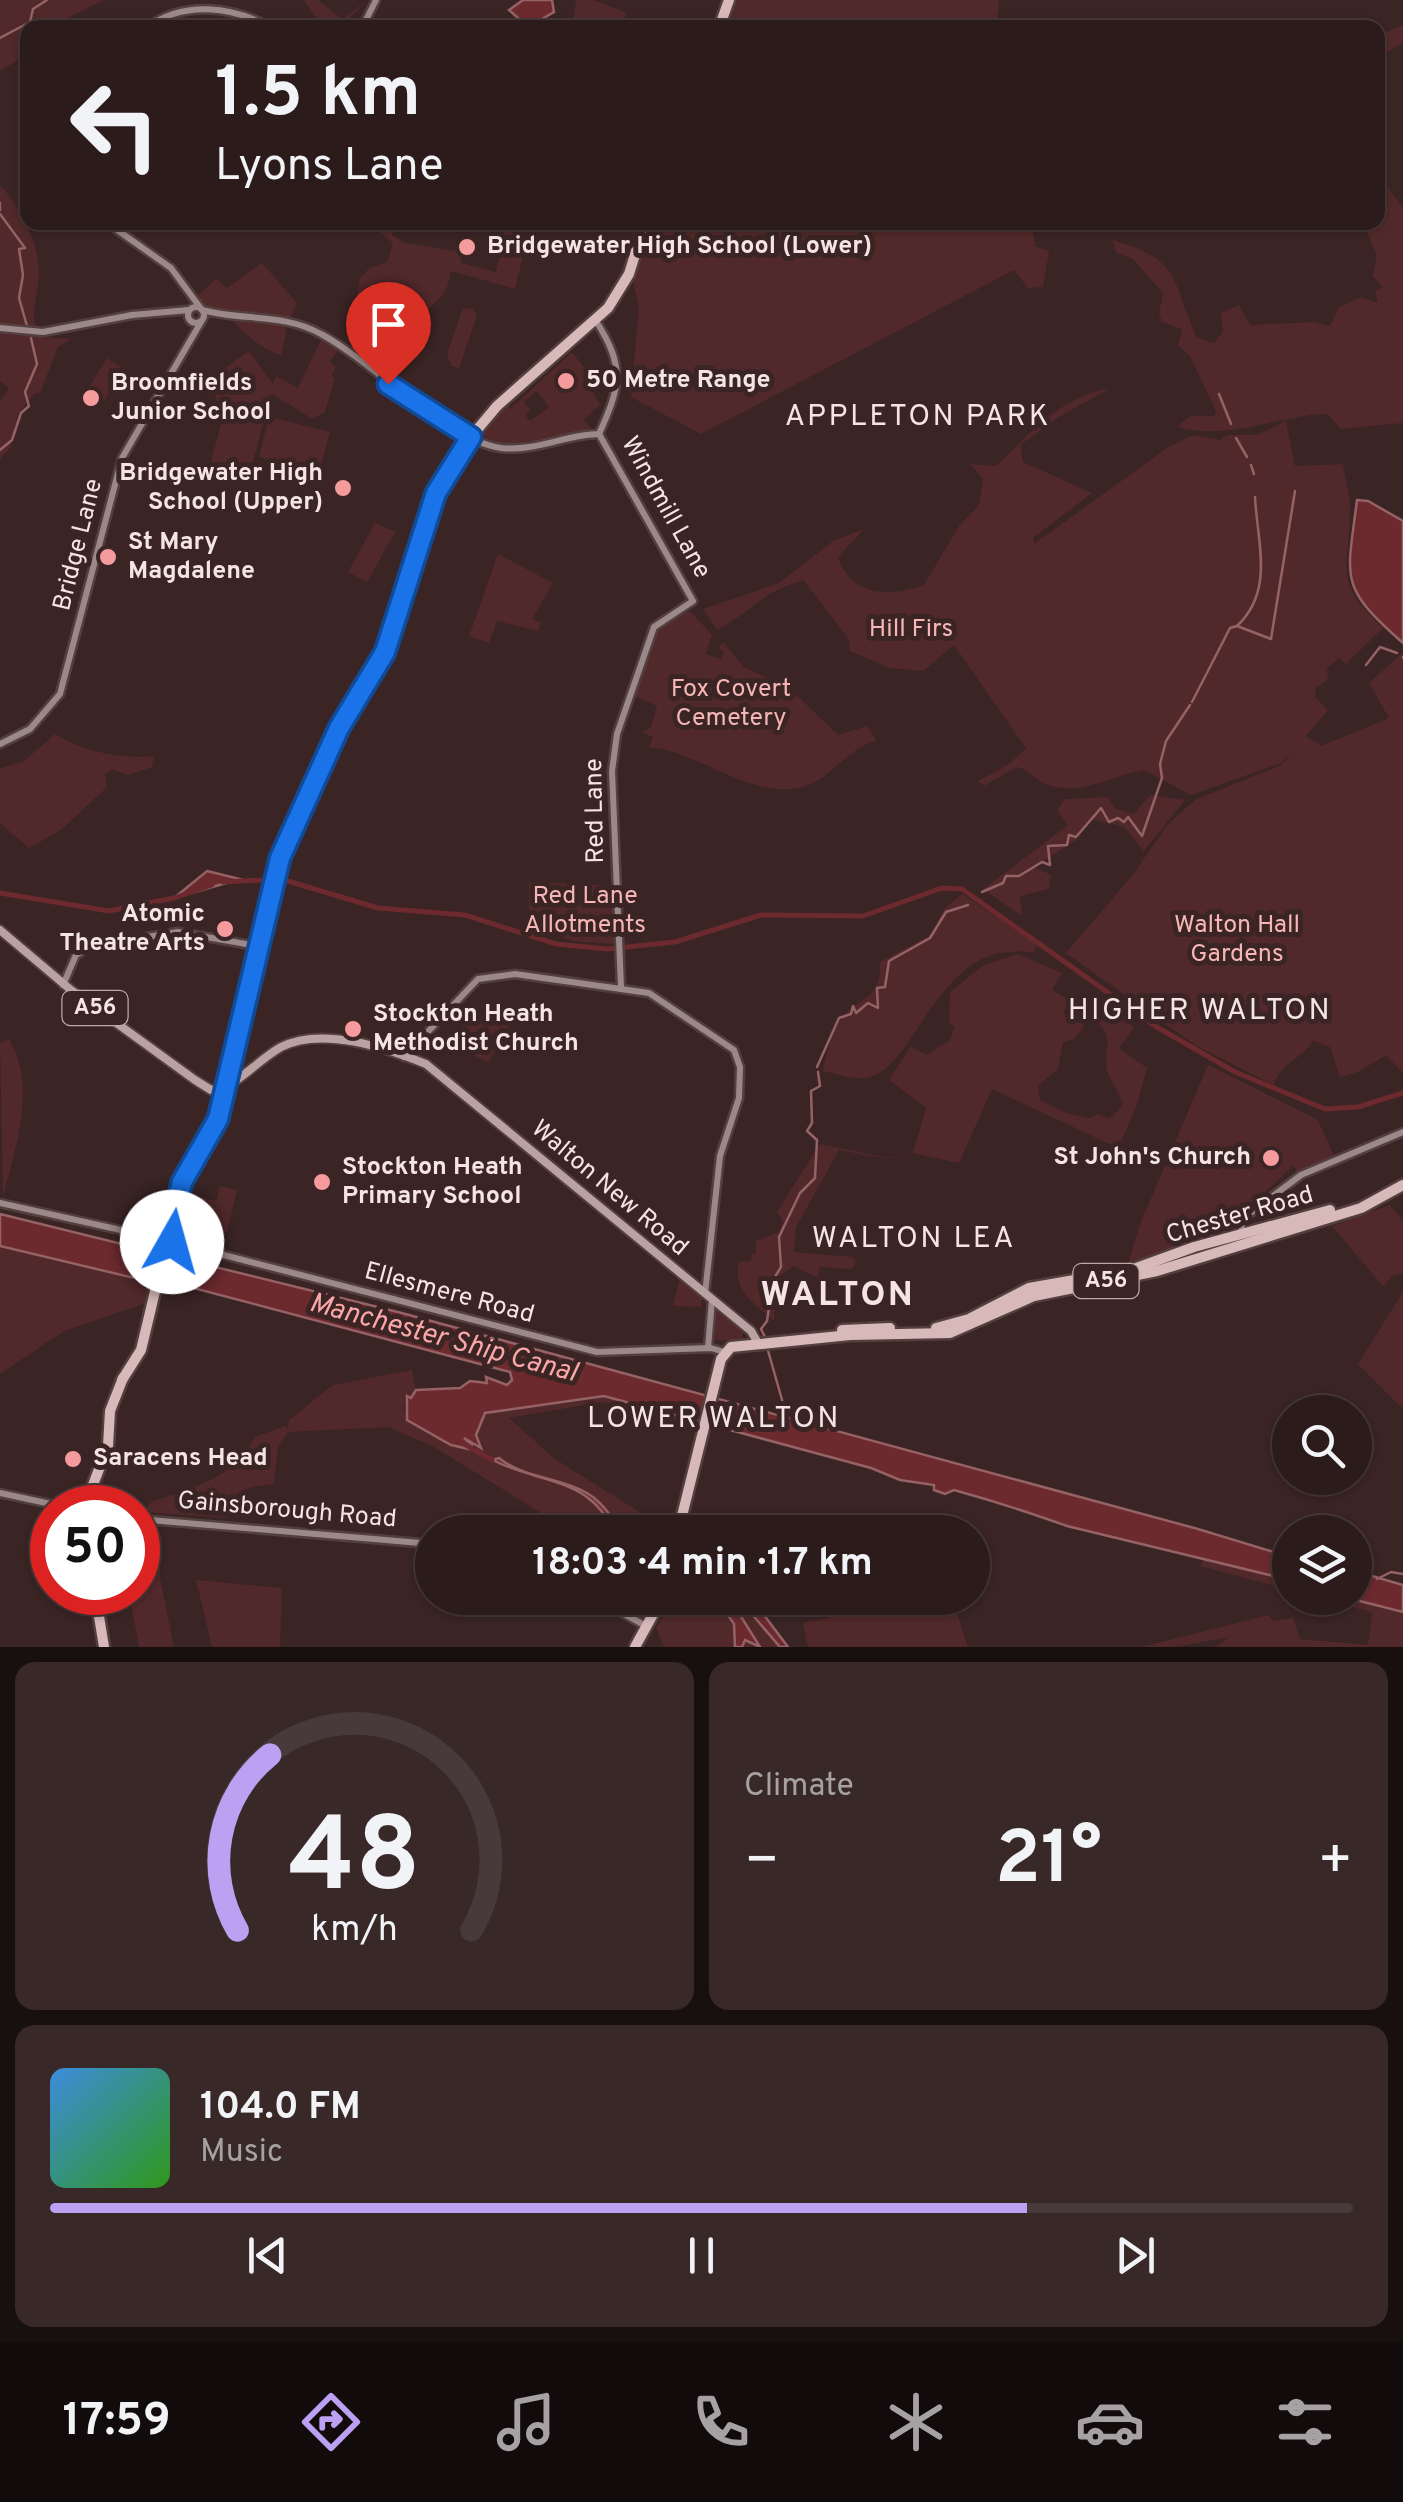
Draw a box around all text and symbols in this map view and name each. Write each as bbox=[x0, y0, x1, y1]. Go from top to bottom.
text: 1.5 km bbox=[215, 52, 421, 141]
icon: left bbox=[50, 60, 180, 190]
text: Lyons Lane bbox=[215, 139, 443, 196]
place label: Bridgewater High School (Lower) bbox=[487, 231, 872, 263]
marker: Bridgewater High School (Lower) bbox=[456, 236, 478, 258]
pin bbox=[346, 282, 431, 385]
icon: arrive bbox=[361, 297, 416, 352]
place label: 50 Metre Range bbox=[586, 365, 770, 397]
place label: Broomfields Junior School bbox=[111, 368, 271, 429]
marker: 50 Metre Range bbox=[555, 370, 577, 392]
marker: Broomfields Junior School bbox=[80, 387, 102, 409]
district label: APPLETON PARK bbox=[785, 399, 1051, 436]
street label: Windmill Lane bbox=[613, 431, 717, 585]
place label: Bridgewater High School (Upper) bbox=[119, 458, 323, 519]
street label: Bridge Lane bbox=[47, 476, 111, 614]
marker: Bridgewater High School (Upper) bbox=[332, 477, 354, 499]
place label: St Mary Magdalene bbox=[128, 527, 255, 588]
marker: St Mary Magdalene bbox=[97, 546, 119, 568]
park label: Hill Firs bbox=[869, 614, 953, 646]
park label: Fox Covert Cemetery bbox=[671, 674, 791, 735]
street label: Red Lane bbox=[579, 758, 613, 864]
park label: Red Lane Allotments bbox=[524, 881, 646, 942]
place label: Atomic Theatre Arts bbox=[60, 899, 205, 960]
park label: Walton Hall Gardens bbox=[1174, 910, 1300, 971]
marker: Atomic Theatre Arts bbox=[214, 918, 236, 940]
road number: A56 bbox=[62, 991, 128, 1025]
district label: HIGHER WALTON bbox=[1068, 993, 1332, 1030]
place label: Stockton Heath Methodist Church bbox=[373, 999, 579, 1060]
marker: Stockton Heath Methodist Church bbox=[342, 1018, 364, 1040]
street label: Walton New Road bbox=[524, 1114, 694, 1264]
place label: St John's Church bbox=[1054, 1142, 1251, 1174]
marker: St John's Church bbox=[1260, 1147, 1282, 1169]
place label: Stockton Heath Primary School bbox=[342, 1152, 523, 1213]
marker: Stockton Heath Primary School bbox=[311, 1171, 333, 1193]
street label: Chester Road bbox=[1163, 1180, 1317, 1252]
position arrow bbox=[120, 1190, 224, 1294]
district label: WALTON LEA bbox=[812, 1221, 1016, 1258]
street label: Ellesmere Road bbox=[361, 1256, 537, 1332]
road number: A56 bbox=[1074, 1264, 1138, 1298]
district label: WALTON bbox=[761, 1274, 916, 1318]
water label: Manchester Ship Canal bbox=[305, 1286, 583, 1393]
map controls bbox=[1272, 1395, 1372, 1615]
button: search bbox=[1272, 1395, 1372, 1495]
district label: LOWER WALTON bbox=[587, 1401, 841, 1438]
place label: Saracens Head bbox=[93, 1443, 268, 1475]
marker: Saracens Head bbox=[62, 1448, 84, 1470]
speed limit sign: 50 bbox=[30, 1485, 160, 1615]
street label: Gainsborough Road bbox=[176, 1485, 398, 1537]
button: layers bbox=[1272, 1515, 1372, 1615]
text: 18:03 · 4 min · 1.7 km bbox=[532, 1540, 873, 1589]
text: Climate bbox=[744, 1767, 854, 1807]
text: 48 bbox=[288, 1796, 421, 1928]
text: 21° bbox=[995, 1815, 1102, 1910]
text: − bbox=[744, 1828, 779, 1898]
text: + bbox=[1318, 1828, 1353, 1898]
text: km/h bbox=[311, 1908, 398, 1954]
text: 104.0 FM bbox=[200, 2084, 361, 2133]
text: Music bbox=[200, 2133, 283, 2173]
icon: previous bbox=[240, 2228, 295, 2283]
icon: pause bbox=[674, 2228, 729, 2283]
icon: next bbox=[1108, 2228, 1163, 2283]
icon: directions bbox=[296, 2387, 366, 2457]
icon: music bbox=[491, 2387, 561, 2457]
icon: phone bbox=[686, 2387, 756, 2457]
icon: climate bbox=[881, 2387, 951, 2457]
icon: car bbox=[1075, 2387, 1145, 2457]
icon: filters bbox=[1270, 2387, 1340, 2457]
text: 17:59 bbox=[62, 2394, 171, 2451]

